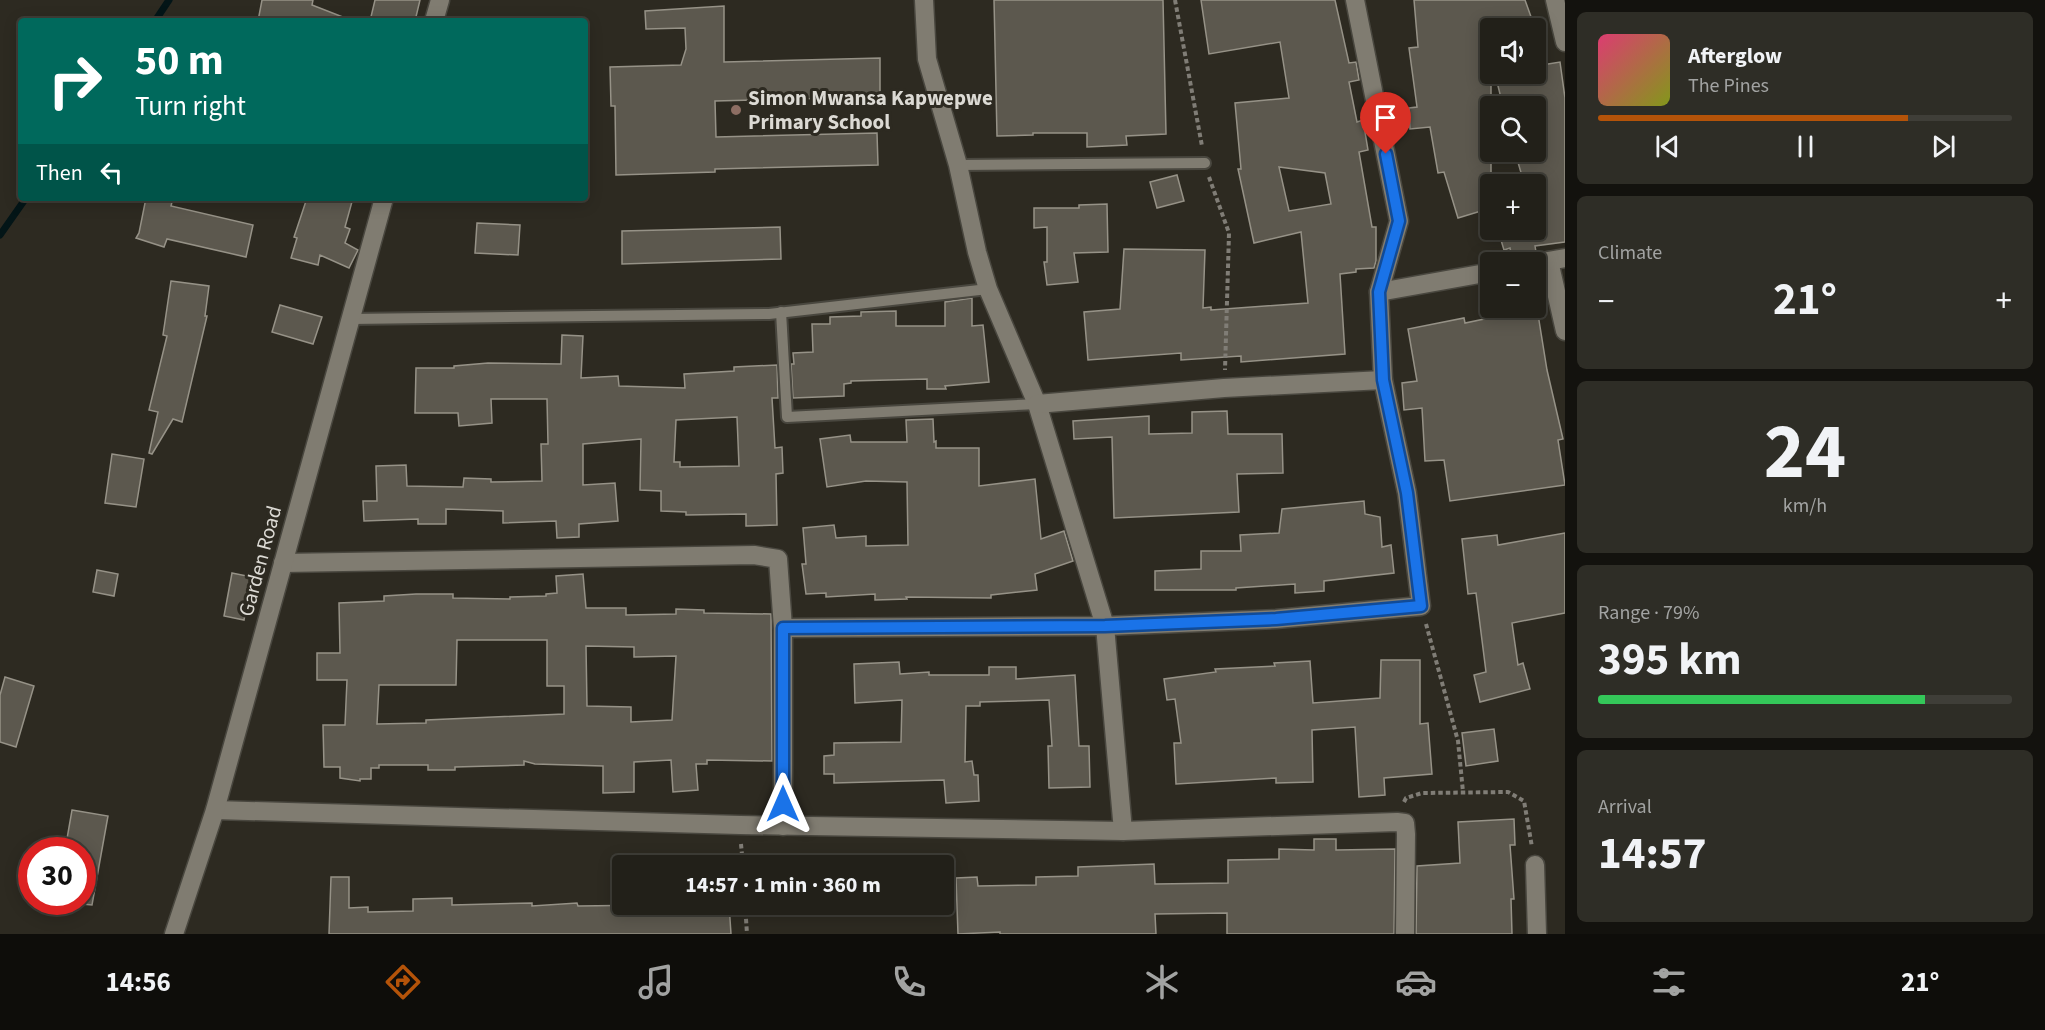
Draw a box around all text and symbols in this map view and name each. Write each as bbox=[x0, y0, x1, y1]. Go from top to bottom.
map controls bbox=[1480, 18, 1546, 318]
button: sound bbox=[1480, 18, 1546, 84]
text: 50 m bbox=[135, 31, 224, 91]
text: Afterglow bbox=[1688, 40, 1782, 72]
icon: right bbox=[36, 42, 114, 120]
text: The Pines bbox=[1688, 72, 1769, 100]
place label: Simon Mwansa Kapwepwe Primary School bbox=[748, 83, 993, 137]
text: Turn right bbox=[135, 87, 246, 126]
pin bbox=[1360, 92, 1411, 154]
button: search bbox=[1480, 96, 1546, 162]
icon: arrive bbox=[1369, 101, 1402, 134]
marker: Simon Mwansa Kapwepwe Primary School bbox=[729, 103, 743, 117]
icon: previous bbox=[1651, 130, 1684, 163]
icon: pause bbox=[1789, 130, 1822, 163]
icon: next bbox=[1927, 130, 1960, 163]
icon: left bbox=[95, 156, 128, 189]
text: Then bbox=[36, 157, 83, 189]
button: + bbox=[1480, 174, 1546, 240]
text: Climate bbox=[1598, 239, 1662, 267]
button: − bbox=[1480, 252, 1546, 318]
text: 21° bbox=[1773, 268, 1837, 332]
text: − bbox=[1598, 278, 1614, 325]
text: + bbox=[1996, 278, 2012, 325]
text: 24 bbox=[1764, 397, 1846, 508]
text: km/h bbox=[1783, 492, 1827, 520]
street label: Garden Road bbox=[231, 502, 289, 620]
text: Range · 79% bbox=[1598, 599, 1699, 627]
text: 395 km bbox=[1598, 628, 1742, 692]
position arrow bbox=[751, 772, 815, 836]
text: Arrival bbox=[1598, 793, 1652, 821]
text: 14:57 bbox=[1598, 822, 1707, 886]
speed limit sign: 30 bbox=[18, 837, 96, 915]
text: 14:57 · 1 min · 360 m bbox=[685, 869, 881, 901]
icon: directions bbox=[382, 961, 424, 1003]
icon: music bbox=[635, 961, 677, 1003]
icon: phone bbox=[888, 961, 930, 1003]
icon: climate bbox=[1141, 961, 1183, 1003]
icon: car bbox=[1395, 961, 1437, 1003]
icon: filters bbox=[1648, 961, 1690, 1003]
text: 14:56 bbox=[106, 963, 171, 1002]
text: 21° bbox=[1901, 963, 1939, 1002]

